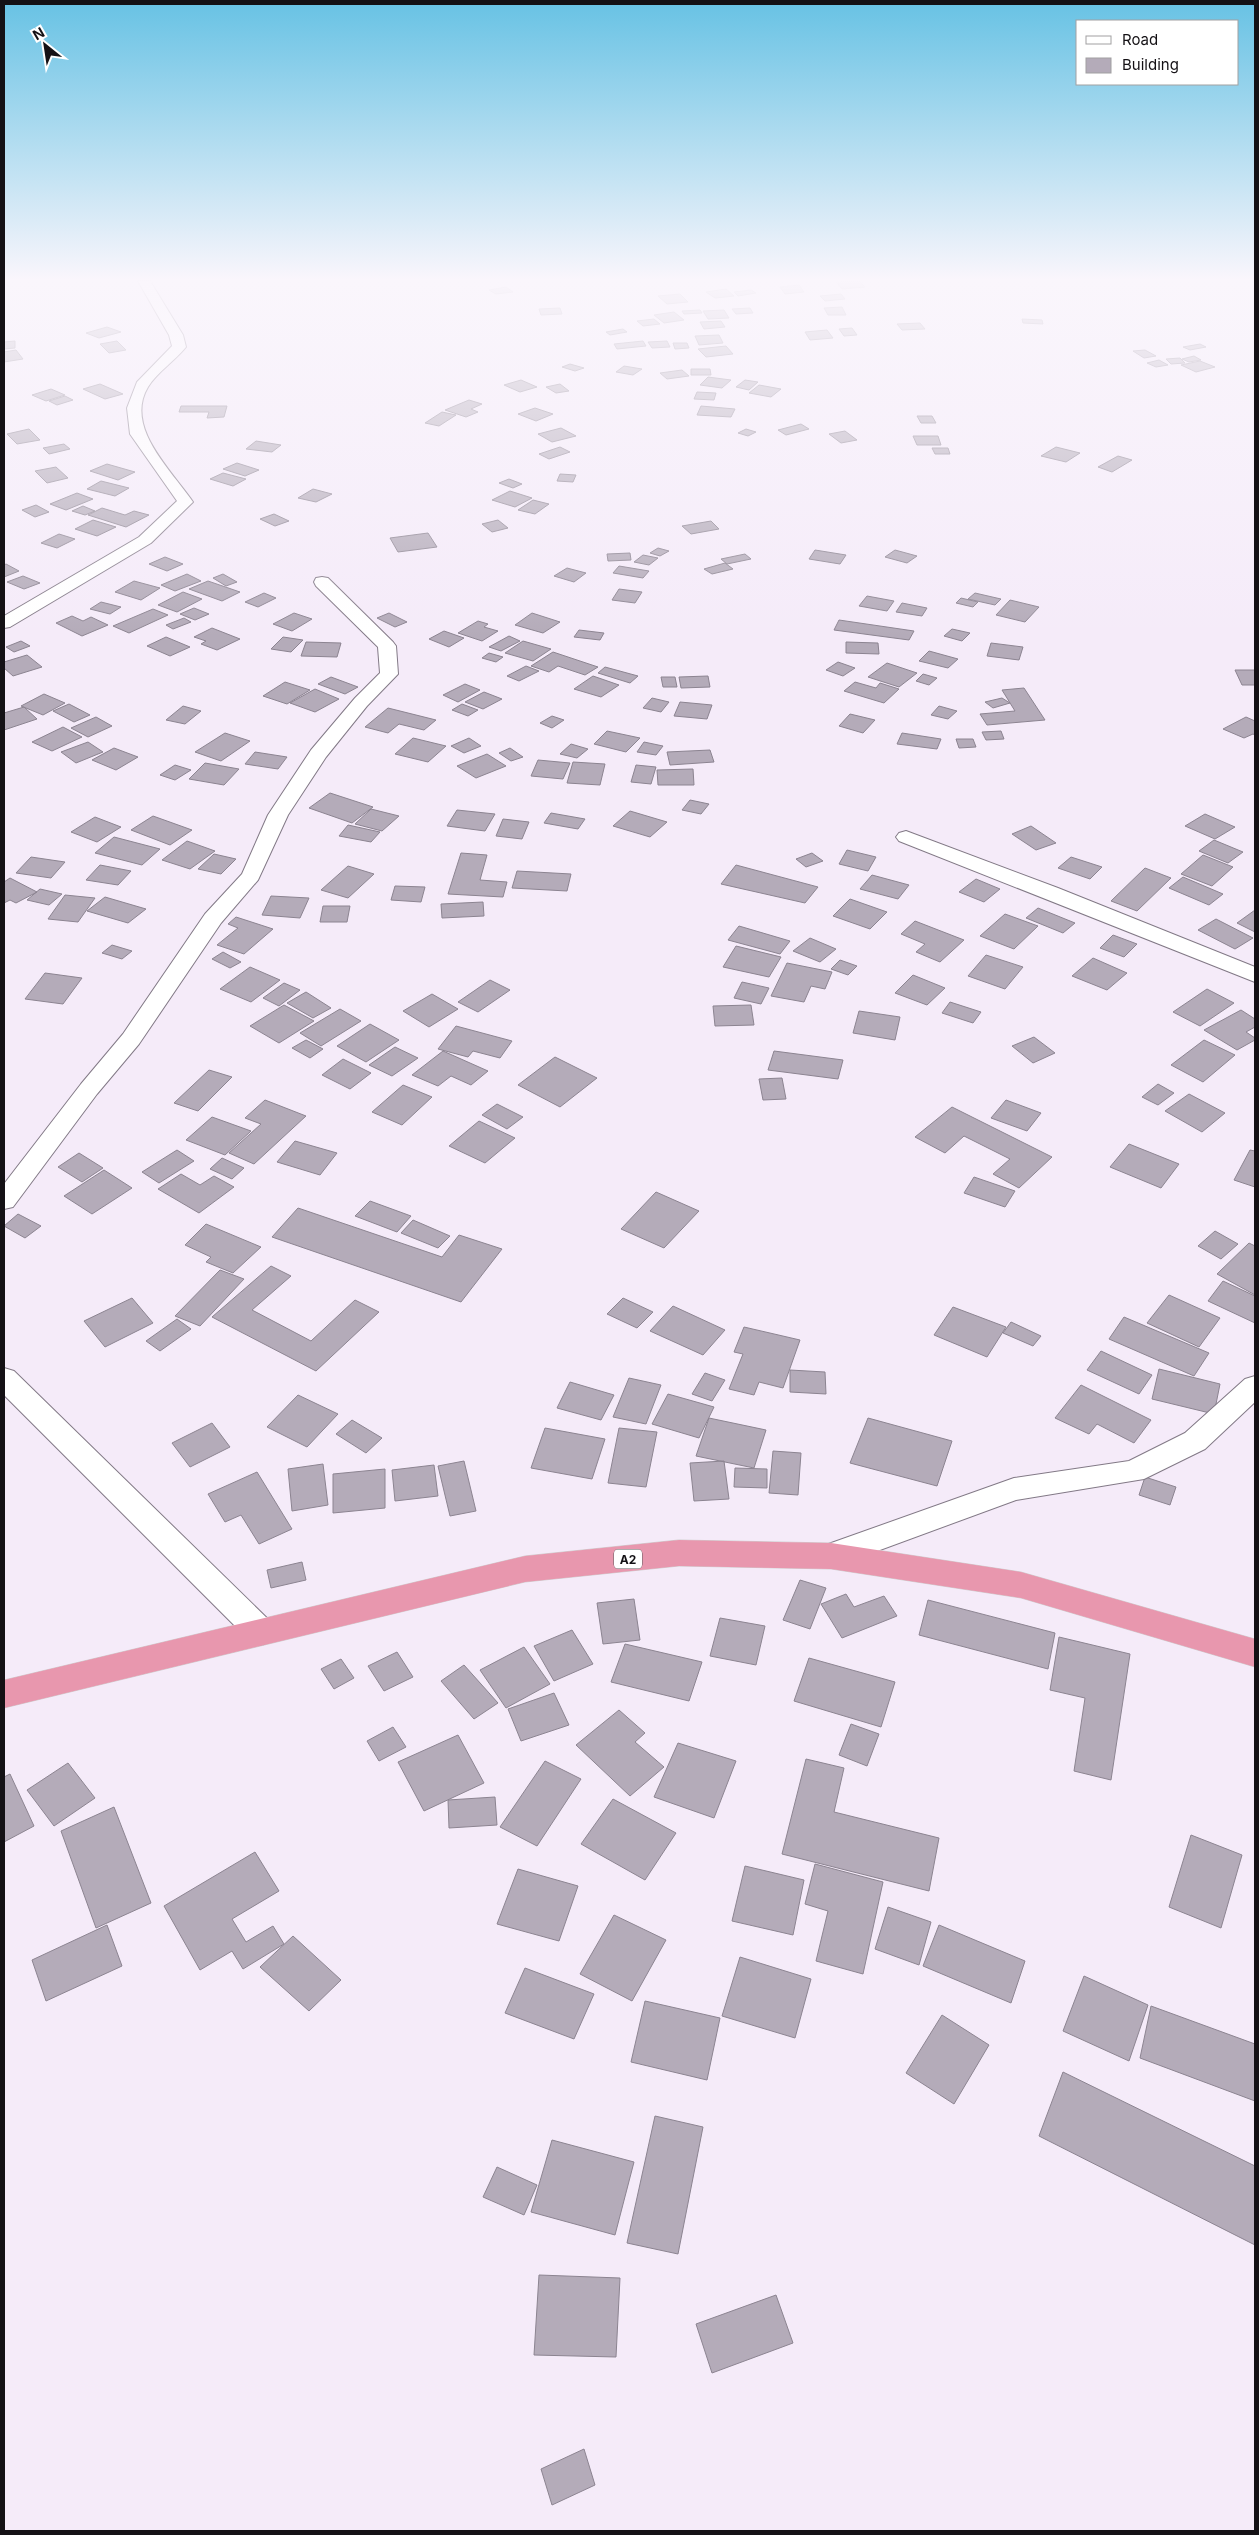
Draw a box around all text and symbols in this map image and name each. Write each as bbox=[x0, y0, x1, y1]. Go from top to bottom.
north arrow bbox=[20, 20, 70, 70]
legend bbox=[1076, 20, 1239, 85]
text: N bbox=[29, 23, 47, 43]
text: Road bbox=[1122, 30, 1158, 49]
text: Building bbox=[1122, 55, 1179, 74]
road number: A2 bbox=[614, 1550, 642, 1568]

